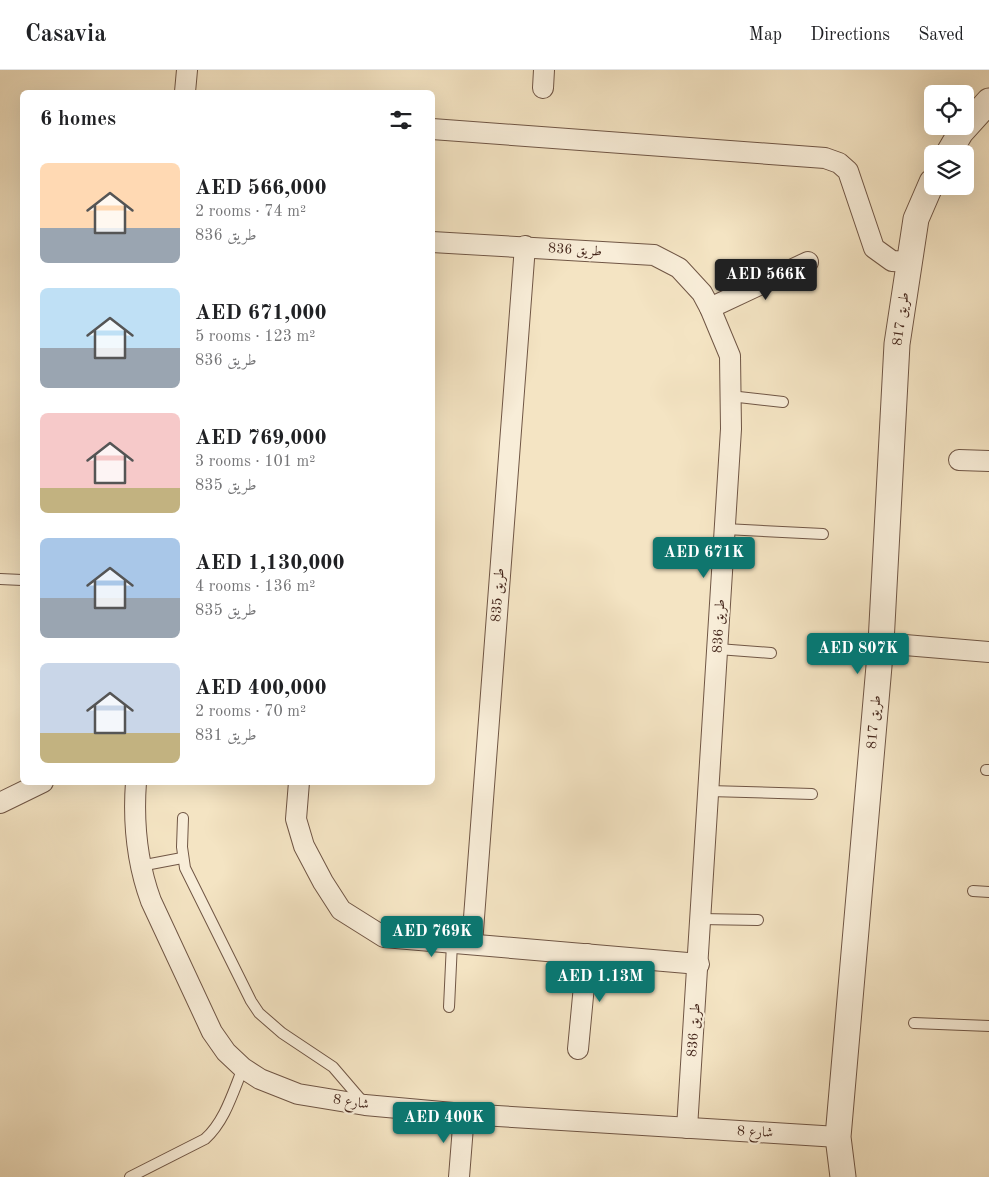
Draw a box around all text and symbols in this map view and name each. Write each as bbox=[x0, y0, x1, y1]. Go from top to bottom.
text: Casavia bbox=[25, 23, 106, 47]
text: Map bbox=[749, 26, 782, 44]
text: Directions bbox=[810, 26, 890, 44]
text: Saved bbox=[918, 26, 964, 44]
map controls bbox=[924, 85, 974, 195]
button: locate bbox=[924, 85, 974, 135]
icon: filters bbox=[387, 106, 415, 134]
text: 6 homes bbox=[40, 109, 116, 130]
button: layers bbox=[924, 145, 974, 195]
text: AED 566,000 bbox=[195, 178, 327, 199]
icon: home bbox=[80, 183, 140, 243]
text: 2 rooms · 74 m² bbox=[195, 204, 306, 220]
text: طريق 836 bbox=[195, 228, 257, 244]
street label: طريق 836 bbox=[548, 241, 602, 260]
pin: AED 566K bbox=[714, 258, 818, 301]
text: AED 566K bbox=[726, 267, 806, 283]
street label: طريق 817 bbox=[890, 291, 913, 347]
text: AED 671,000 bbox=[195, 303, 327, 324]
icon: home bbox=[80, 308, 140, 368]
text: 5 rooms · 123 m² bbox=[195, 329, 315, 345]
text: طريق 836 bbox=[195, 353, 257, 369]
text: AED 769,000 bbox=[195, 428, 327, 449]
icon: home bbox=[80, 433, 140, 493]
text: 3 rooms · 101 m² bbox=[195, 454, 315, 470]
text: طريق 835 bbox=[195, 478, 257, 494]
pin: AED 671K bbox=[652, 536, 756, 579]
text: AED 671K bbox=[664, 545, 744, 561]
text: AED 1,130,000 bbox=[195, 553, 345, 574]
icon: home bbox=[80, 558, 140, 618]
street label: طريق 835 bbox=[489, 568, 508, 622]
text: 4 rooms · 136 m² bbox=[195, 579, 315, 595]
street label: طريق 836 bbox=[711, 599, 728, 653]
text: طريق 835 bbox=[195, 603, 257, 619]
pin: AED 807K bbox=[806, 632, 910, 675]
text: AED 807K bbox=[818, 641, 898, 657]
text: AED 400,000 bbox=[195, 678, 327, 699]
icon: home bbox=[80, 683, 140, 743]
street label: طريق 817 bbox=[865, 694, 884, 750]
text: 2 rooms · 70 m² bbox=[195, 704, 306, 720]
text: طريق 831 bbox=[195, 728, 257, 744]
pin: AED 769K bbox=[380, 916, 484, 958]
text: AED 769K bbox=[392, 924, 472, 940]
pin: AED 1.13M bbox=[543, 960, 657, 1003]
text: AED 1.13M bbox=[557, 969, 643, 985]
street label: طريق 836 bbox=[685, 1003, 704, 1057]
street label: شارع 8 bbox=[331, 1092, 370, 1116]
pin: AED 400K bbox=[392, 1102, 496, 1144]
text: AED 400K bbox=[404, 1110, 484, 1126]
street label: شارع 8 bbox=[736, 1124, 774, 1144]

